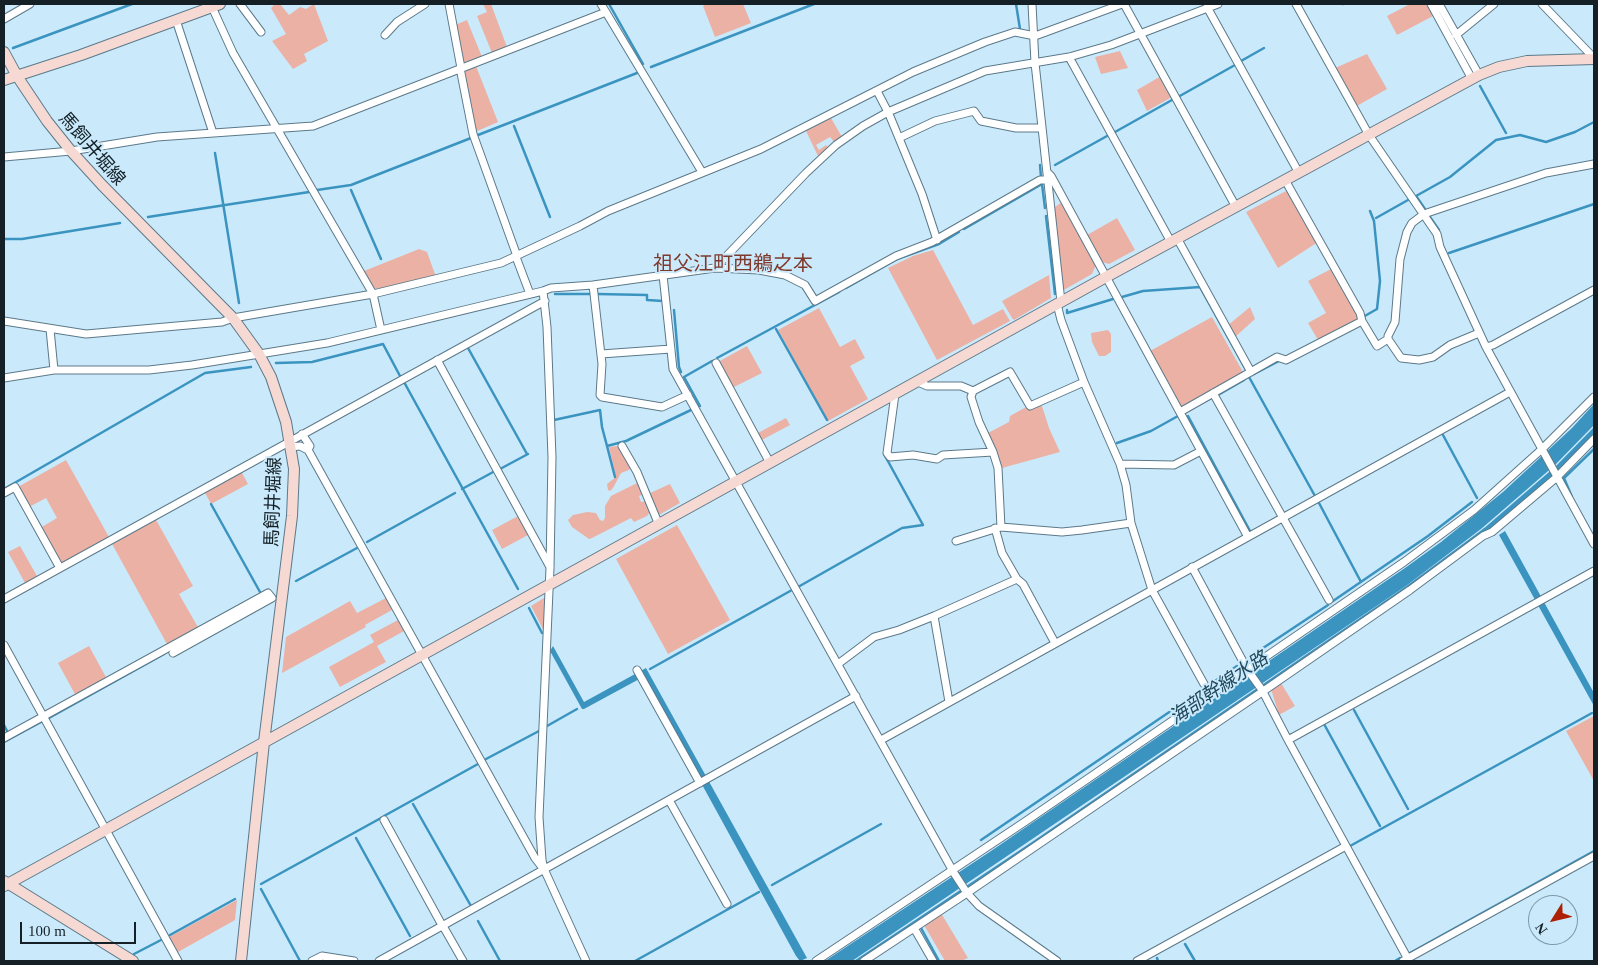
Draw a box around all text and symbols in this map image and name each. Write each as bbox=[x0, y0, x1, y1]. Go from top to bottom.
street label: 馬飼井堀線 bbox=[55, 107, 131, 189]
district label: 祖父江町西鵜之本 bbox=[653, 250, 813, 274]
street label: 馬飼井堀線 bbox=[260, 457, 284, 547]
water label: 海部幹線水路 bbox=[1164, 646, 1272, 728]
north arrow bbox=[1528, 895, 1578, 945]
scale bar bbox=[22, 912, 139, 944]
text: N bbox=[1532, 920, 1550, 937]
text: 100 m bbox=[28, 923, 66, 939]

